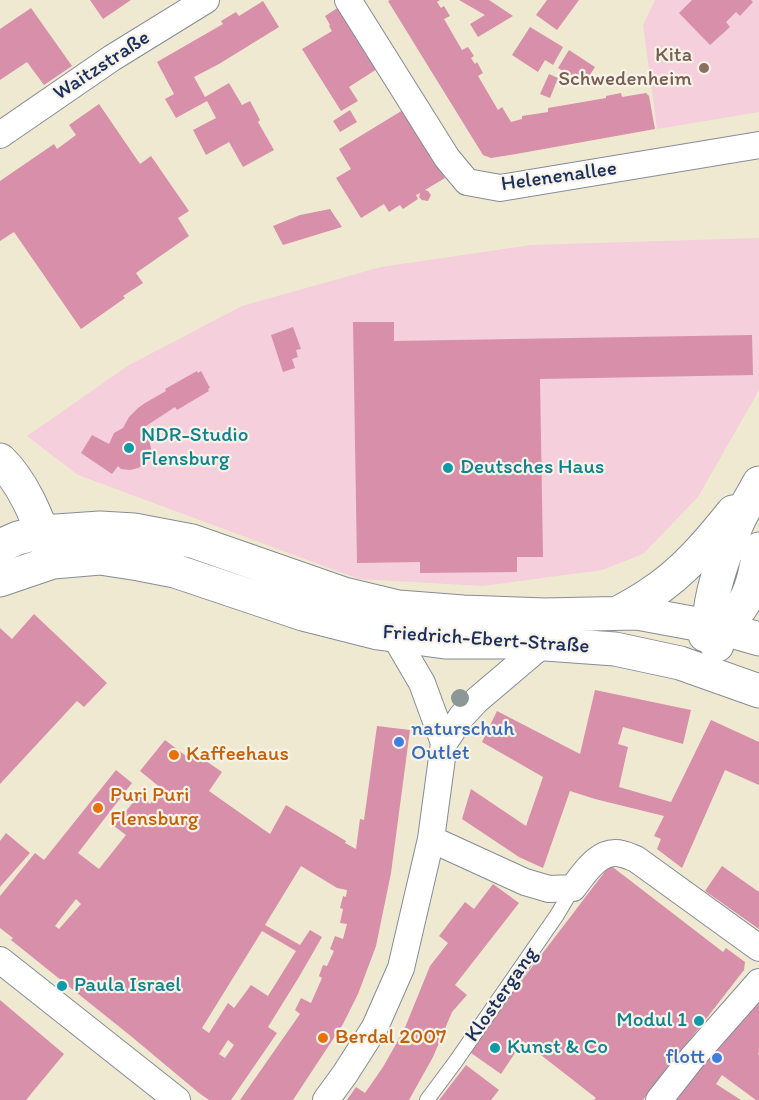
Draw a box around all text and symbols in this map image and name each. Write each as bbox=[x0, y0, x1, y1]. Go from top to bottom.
street label: Waitzstraße bbox=[49, 25, 155, 107]
place label: Kita Schwedenheim bbox=[558, 43, 692, 93]
marker: Kita Schwedenheim bbox=[697, 61, 711, 75]
street label: Helenenallee bbox=[500, 156, 618, 198]
place label: NDR-Studio Flensburg bbox=[141, 423, 248, 473]
marker: NDR-Studio Flensburg bbox=[122, 441, 136, 455]
place label: Deutsches Haus bbox=[460, 455, 604, 481]
marker: Deutsches Haus bbox=[441, 461, 455, 475]
street label: Friedrich-Ebert-Straße bbox=[382, 620, 590, 660]
place label: naturschuh Outlet bbox=[411, 717, 515, 767]
marker: naturschuh Outlet bbox=[392, 735, 406, 749]
place label: Kaffeehaus bbox=[186, 742, 289, 768]
marker: Kaffeehaus bbox=[167, 748, 181, 762]
place label: Puri Puri Flensburg bbox=[110, 783, 198, 833]
marker: Puri Puri Flensburg bbox=[91, 801, 105, 815]
street label: Klostergang bbox=[460, 943, 544, 1047]
place label: Paula Israel bbox=[74, 973, 181, 999]
marker: Paula Israel bbox=[55, 979, 69, 993]
place label: Modul 1 bbox=[616, 1008, 687, 1034]
marker: Modul 1 bbox=[692, 1014, 706, 1028]
place label: Berdal 2007 bbox=[335, 1025, 446, 1051]
marker: Berdal 2007 bbox=[316, 1031, 330, 1045]
place label: Kunst & Co bbox=[507, 1035, 608, 1061]
marker: Kunst & Co bbox=[488, 1041, 502, 1055]
place label: flott bbox=[665, 1045, 705, 1071]
marker: flott bbox=[710, 1051, 724, 1065]

